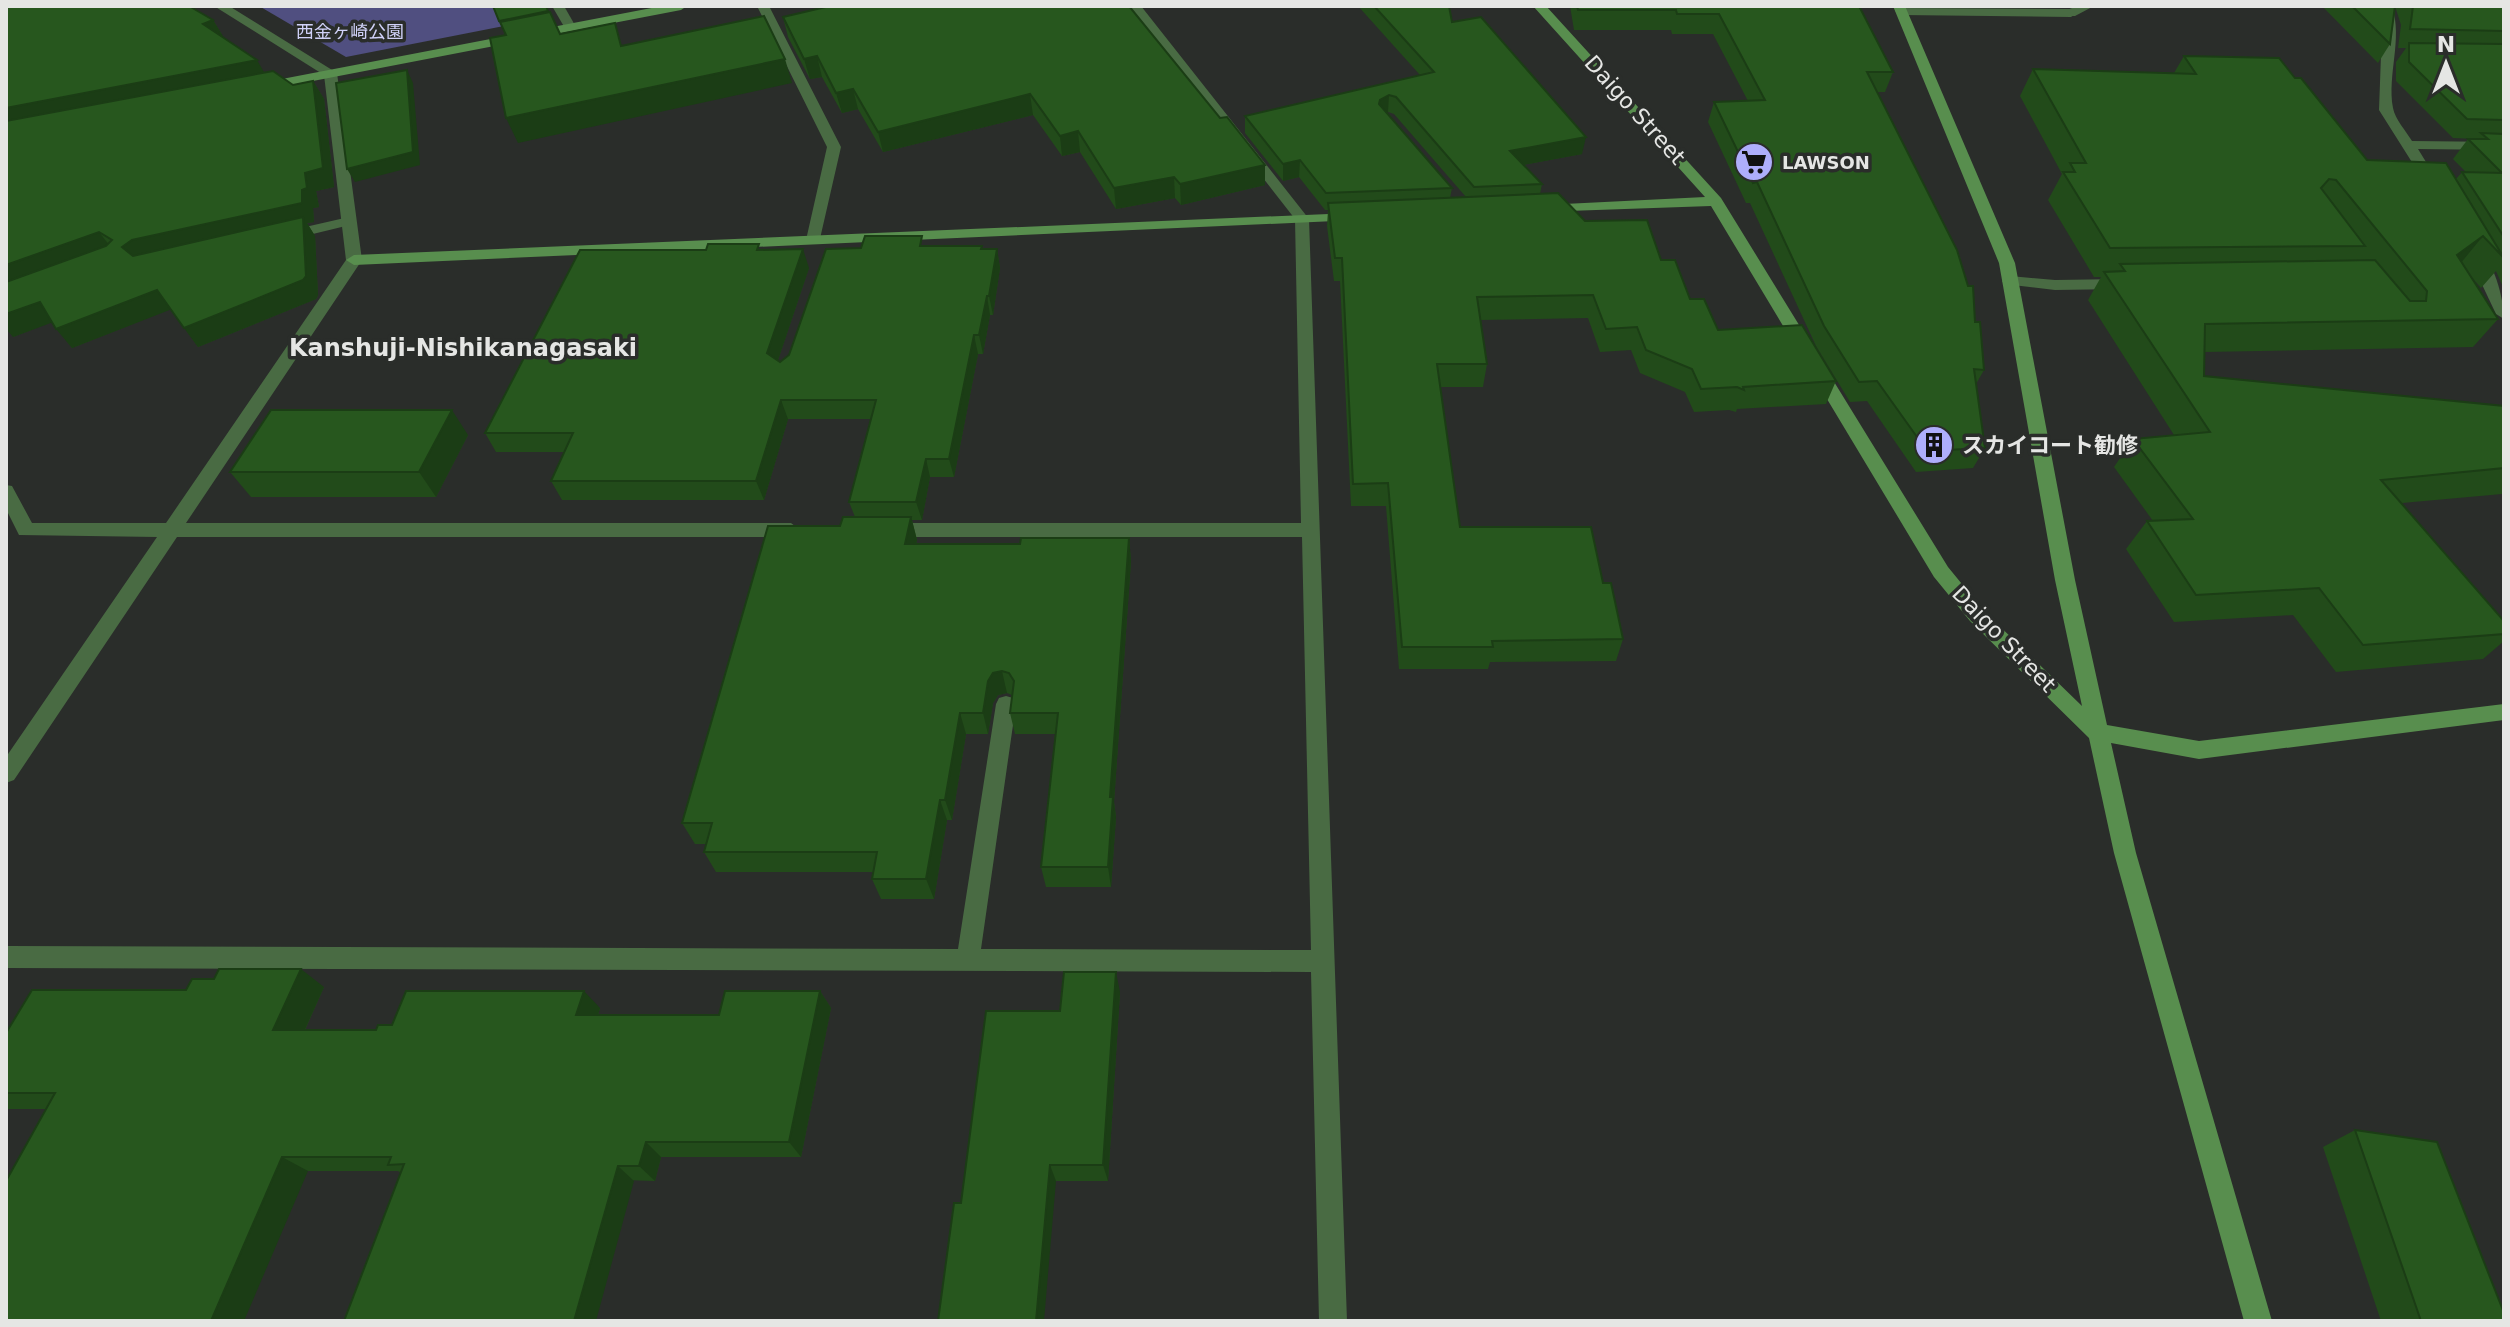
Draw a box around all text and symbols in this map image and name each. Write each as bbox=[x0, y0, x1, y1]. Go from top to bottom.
park label: 西金ヶ崎公園 bbox=[296, 21, 404, 42]
north arrow bbox=[2406, 24, 2486, 104]
text: N bbox=[2437, 32, 2455, 57]
street label: Daigo Street bbox=[1580, 50, 1691, 170]
supermarket icon: LAWSON bbox=[1733, 141, 1775, 183]
place label: LAWSON bbox=[1782, 152, 1870, 173]
district label: Kanshuji-Nishikanagasaki bbox=[289, 334, 637, 362]
building icon: スカイコート勧修 bbox=[1913, 424, 1955, 466]
place label: スカイコート勧修 bbox=[1962, 433, 2138, 458]
street label: Daigo Street bbox=[1947, 581, 2061, 698]

